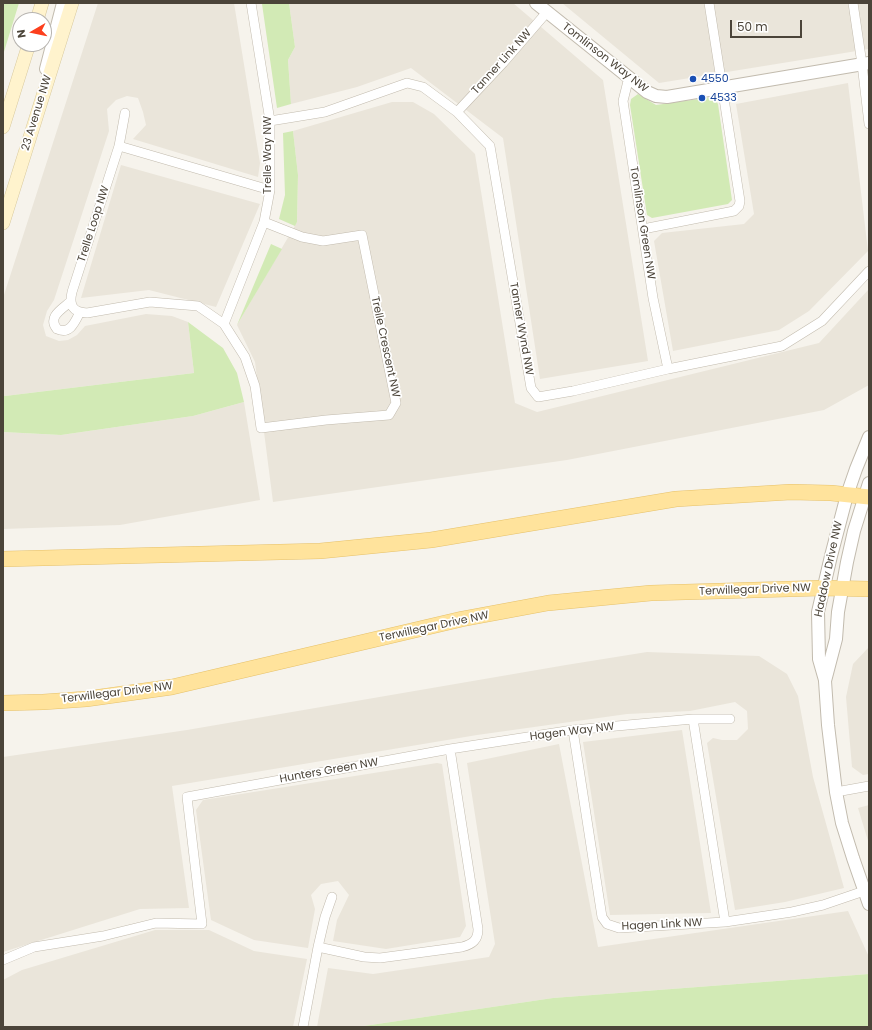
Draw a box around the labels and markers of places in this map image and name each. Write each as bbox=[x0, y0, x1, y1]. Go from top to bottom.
place label: 4550 bbox=[701, 72, 729, 86]
marker: 4550 bbox=[688, 74, 698, 84]
place label: 4533 bbox=[710, 91, 737, 105]
marker: 4533 bbox=[697, 93, 707, 103]

